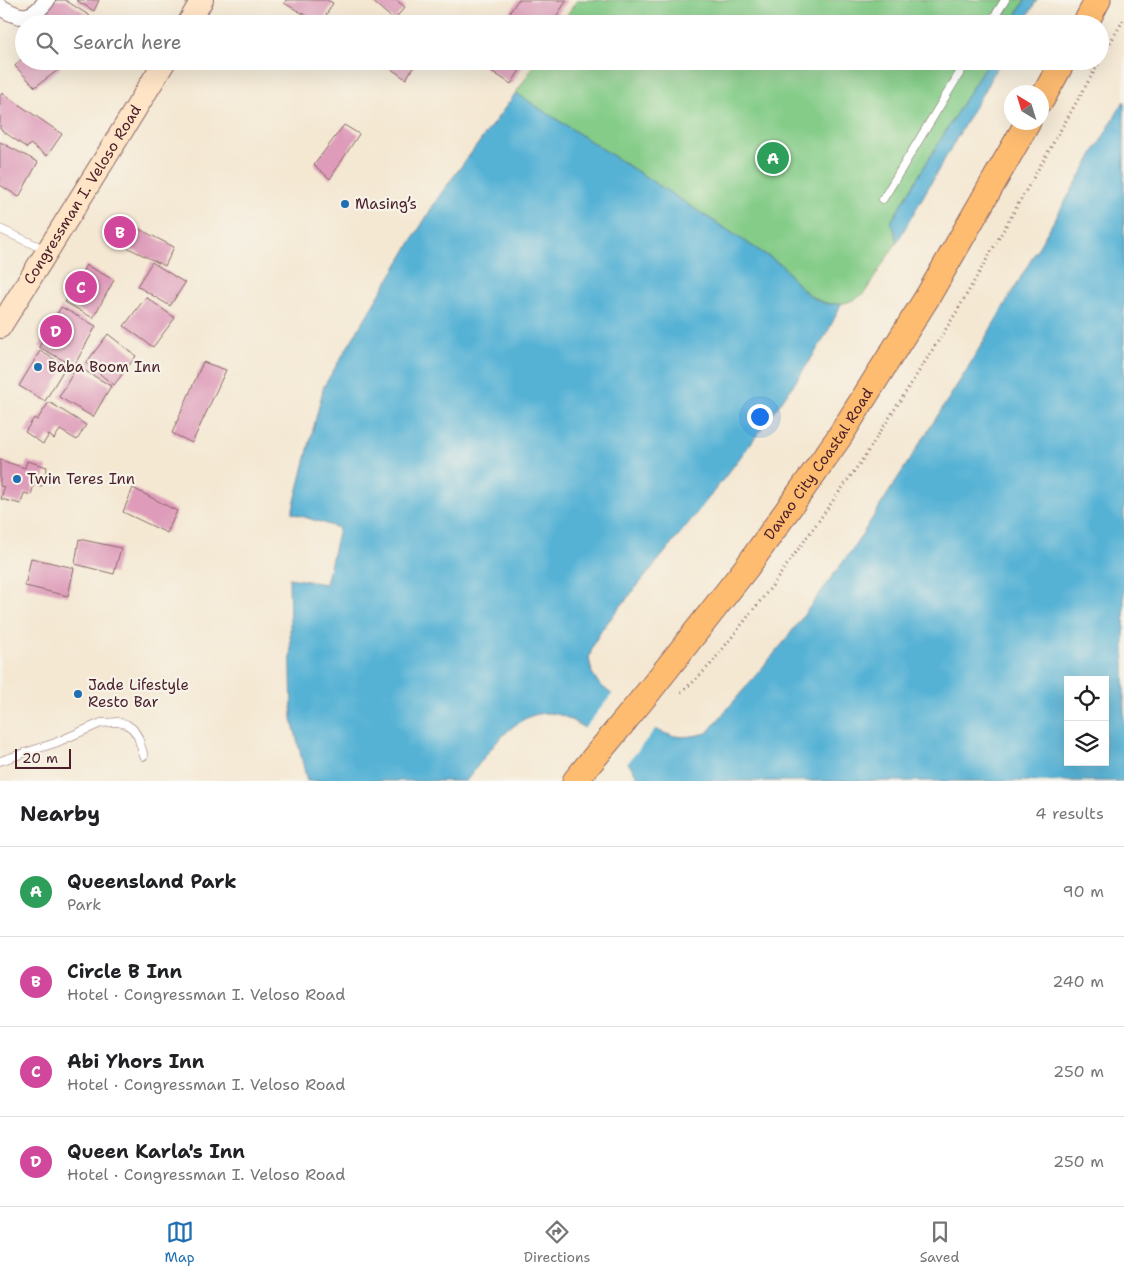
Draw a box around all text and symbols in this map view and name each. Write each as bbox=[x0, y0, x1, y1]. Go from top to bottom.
search box bbox=[15, 15, 1109, 70]
icon: search bbox=[33, 29, 61, 57]
text: Search here bbox=[73, 30, 182, 55]
north arrow bbox=[1004, 85, 1049, 130]
street label: Congressman I. Veloso Road bbox=[20, 101, 146, 287]
pin: A bbox=[757, 139, 789, 177]
place label: Masing’s bbox=[355, 194, 417, 214]
marker: Masing’s bbox=[339, 198, 351, 210]
pin: B bbox=[104, 213, 136, 251]
pin: C bbox=[65, 268, 97, 306]
pin: D bbox=[40, 312, 72, 350]
place label: Baba Boom Inn bbox=[48, 357, 160, 377]
marker: Baba Boom Inn bbox=[32, 361, 44, 373]
street label: Davao City Coastal Road bbox=[759, 384, 878, 544]
your location bbox=[747, 404, 773, 430]
place label: Twin Teres Inn bbox=[27, 469, 135, 489]
marker: Twin Teres Inn bbox=[11, 473, 23, 485]
place label: Jade Lifestyle Resto Bar bbox=[88, 675, 189, 712]
map controls bbox=[1064, 676, 1109, 766]
button: locate bbox=[1064, 676, 1109, 721]
marker: Jade Lifestyle Resto Bar bbox=[72, 688, 84, 700]
button: layers bbox=[1064, 721, 1109, 766]
scale bar bbox=[15, 746, 71, 769]
text: 20 m bbox=[22, 749, 58, 767]
text: Nearby bbox=[20, 800, 100, 828]
text: 4 results bbox=[1035, 803, 1104, 824]
text: Queensland Park bbox=[67, 869, 237, 894]
text: A bbox=[30, 881, 42, 902]
text: 90 m bbox=[1063, 881, 1104, 902]
text: Park bbox=[67, 894, 101, 915]
text: Circle B Inn bbox=[67, 959, 182, 984]
text: B bbox=[31, 971, 41, 992]
text: 240 m bbox=[1052, 971, 1104, 992]
text: Hotel · Congressman I. Veloso Road bbox=[67, 984, 345, 1005]
text: Abi Yhors Inn bbox=[67, 1049, 204, 1074]
text: C bbox=[31, 1061, 41, 1082]
text: 250 m bbox=[1053, 1061, 1104, 1082]
text: Hotel · Congressman I. Veloso Road bbox=[67, 1074, 345, 1095]
text: Queen Karla's Inn bbox=[67, 1139, 245, 1164]
text: D bbox=[30, 1151, 42, 1172]
text: 250 m bbox=[1053, 1151, 1104, 1172]
text: Hotel · Congressman I. Veloso Road bbox=[67, 1164, 345, 1185]
tab: Map bbox=[165, 1218, 195, 1266]
tab: Directions bbox=[524, 1218, 590, 1266]
tab: Saved bbox=[920, 1218, 959, 1266]

